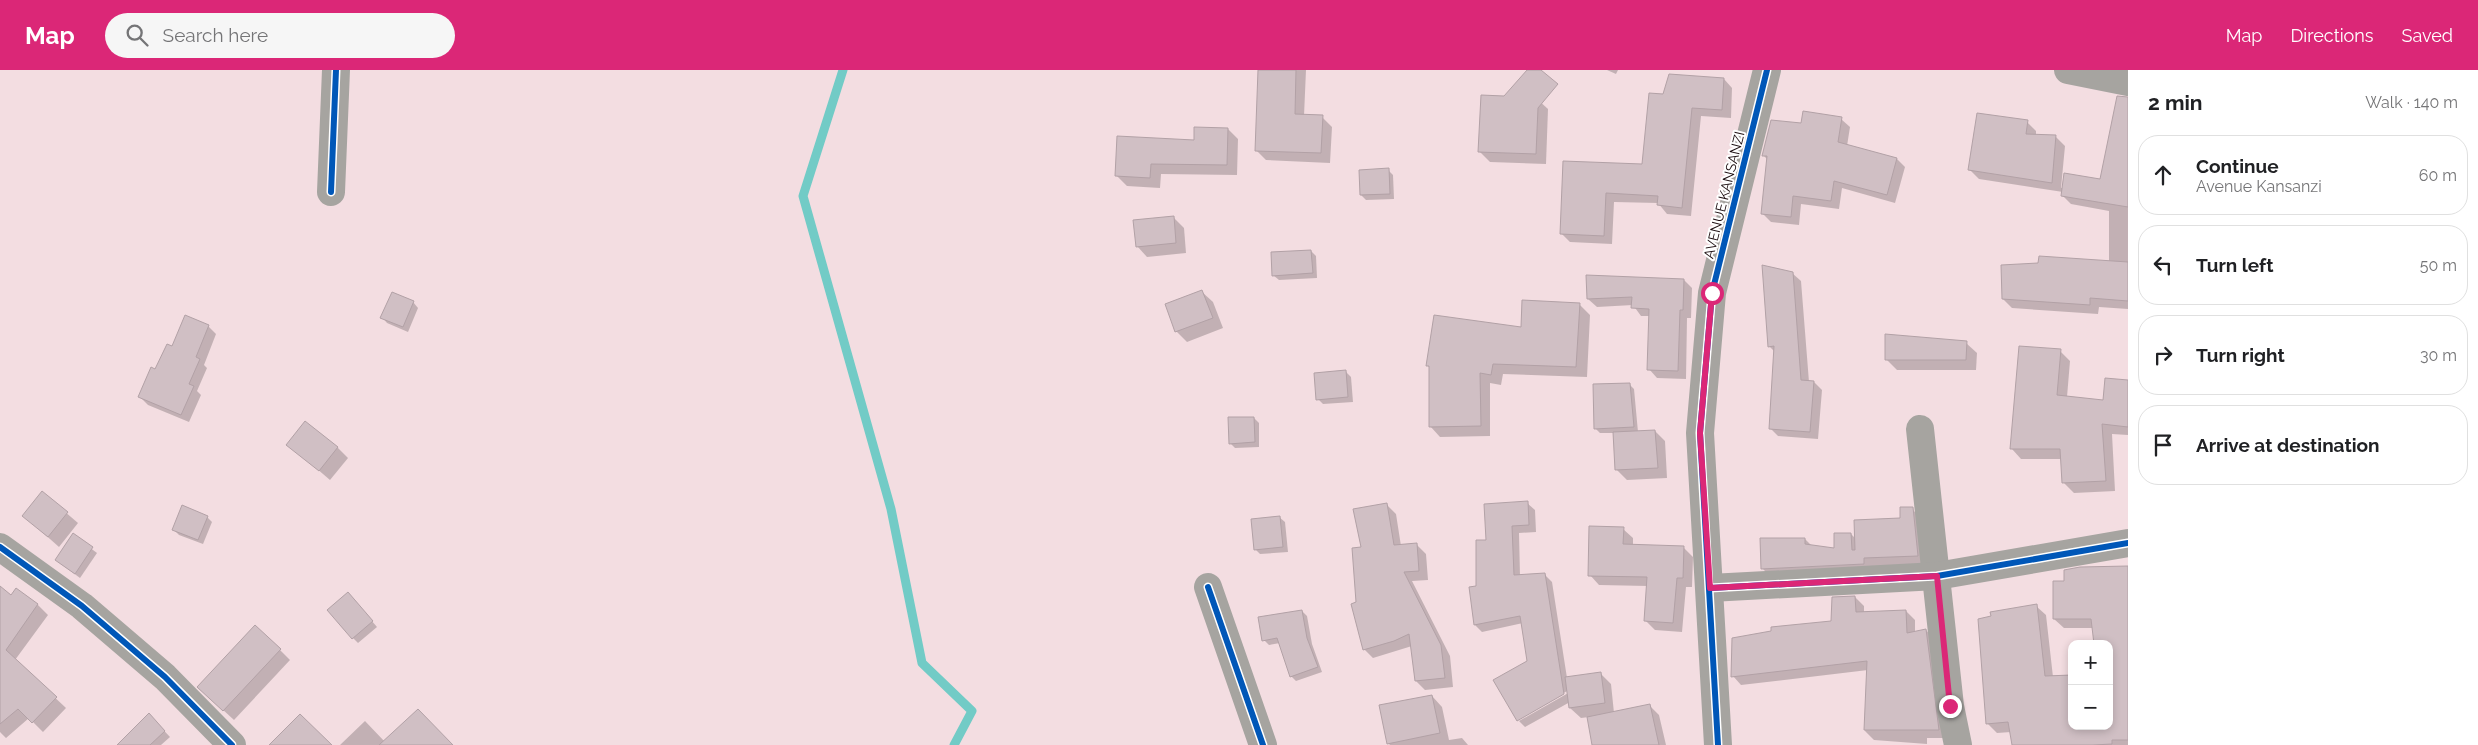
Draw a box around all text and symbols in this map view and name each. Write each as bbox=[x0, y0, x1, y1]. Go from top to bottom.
search box bbox=[105, 13, 455, 58]
text: Map bbox=[25, 21, 75, 50]
icon: search bbox=[123, 21, 151, 49]
text: Search here bbox=[163, 24, 268, 46]
text: Map bbox=[2226, 25, 2262, 46]
text: Directions bbox=[2290, 25, 2374, 46]
text: Saved bbox=[2402, 25, 2453, 46]
text: 2 min bbox=[2148, 90, 2202, 115]
text: Walk · 140 m bbox=[2365, 93, 2458, 112]
street label: AVENUE KANSANZI bbox=[1700, 130, 1748, 260]
text: Continue bbox=[2196, 155, 2279, 177]
icon: ahead bbox=[2149, 161, 2177, 189]
text: 60 m bbox=[2419, 166, 2457, 185]
text: Avenue Kansanzi bbox=[2196, 177, 2322, 196]
icon: left bbox=[2149, 251, 2177, 279]
text: Turn left bbox=[2196, 254, 2273, 276]
text: 50 m bbox=[2420, 256, 2457, 275]
route start bbox=[1701, 282, 1724, 305]
icon: right bbox=[2149, 341, 2177, 369]
text: Turn right bbox=[2196, 344, 2285, 366]
text: 30 m bbox=[2420, 346, 2457, 365]
icon: arrive bbox=[2149, 431, 2177, 459]
text: Arrive at destination bbox=[2196, 434, 2380, 456]
map controls bbox=[2068, 640, 2113, 730]
button: + bbox=[2068, 640, 2113, 685]
button: − bbox=[2068, 685, 2113, 730]
route end bbox=[1939, 695, 1962, 718]

